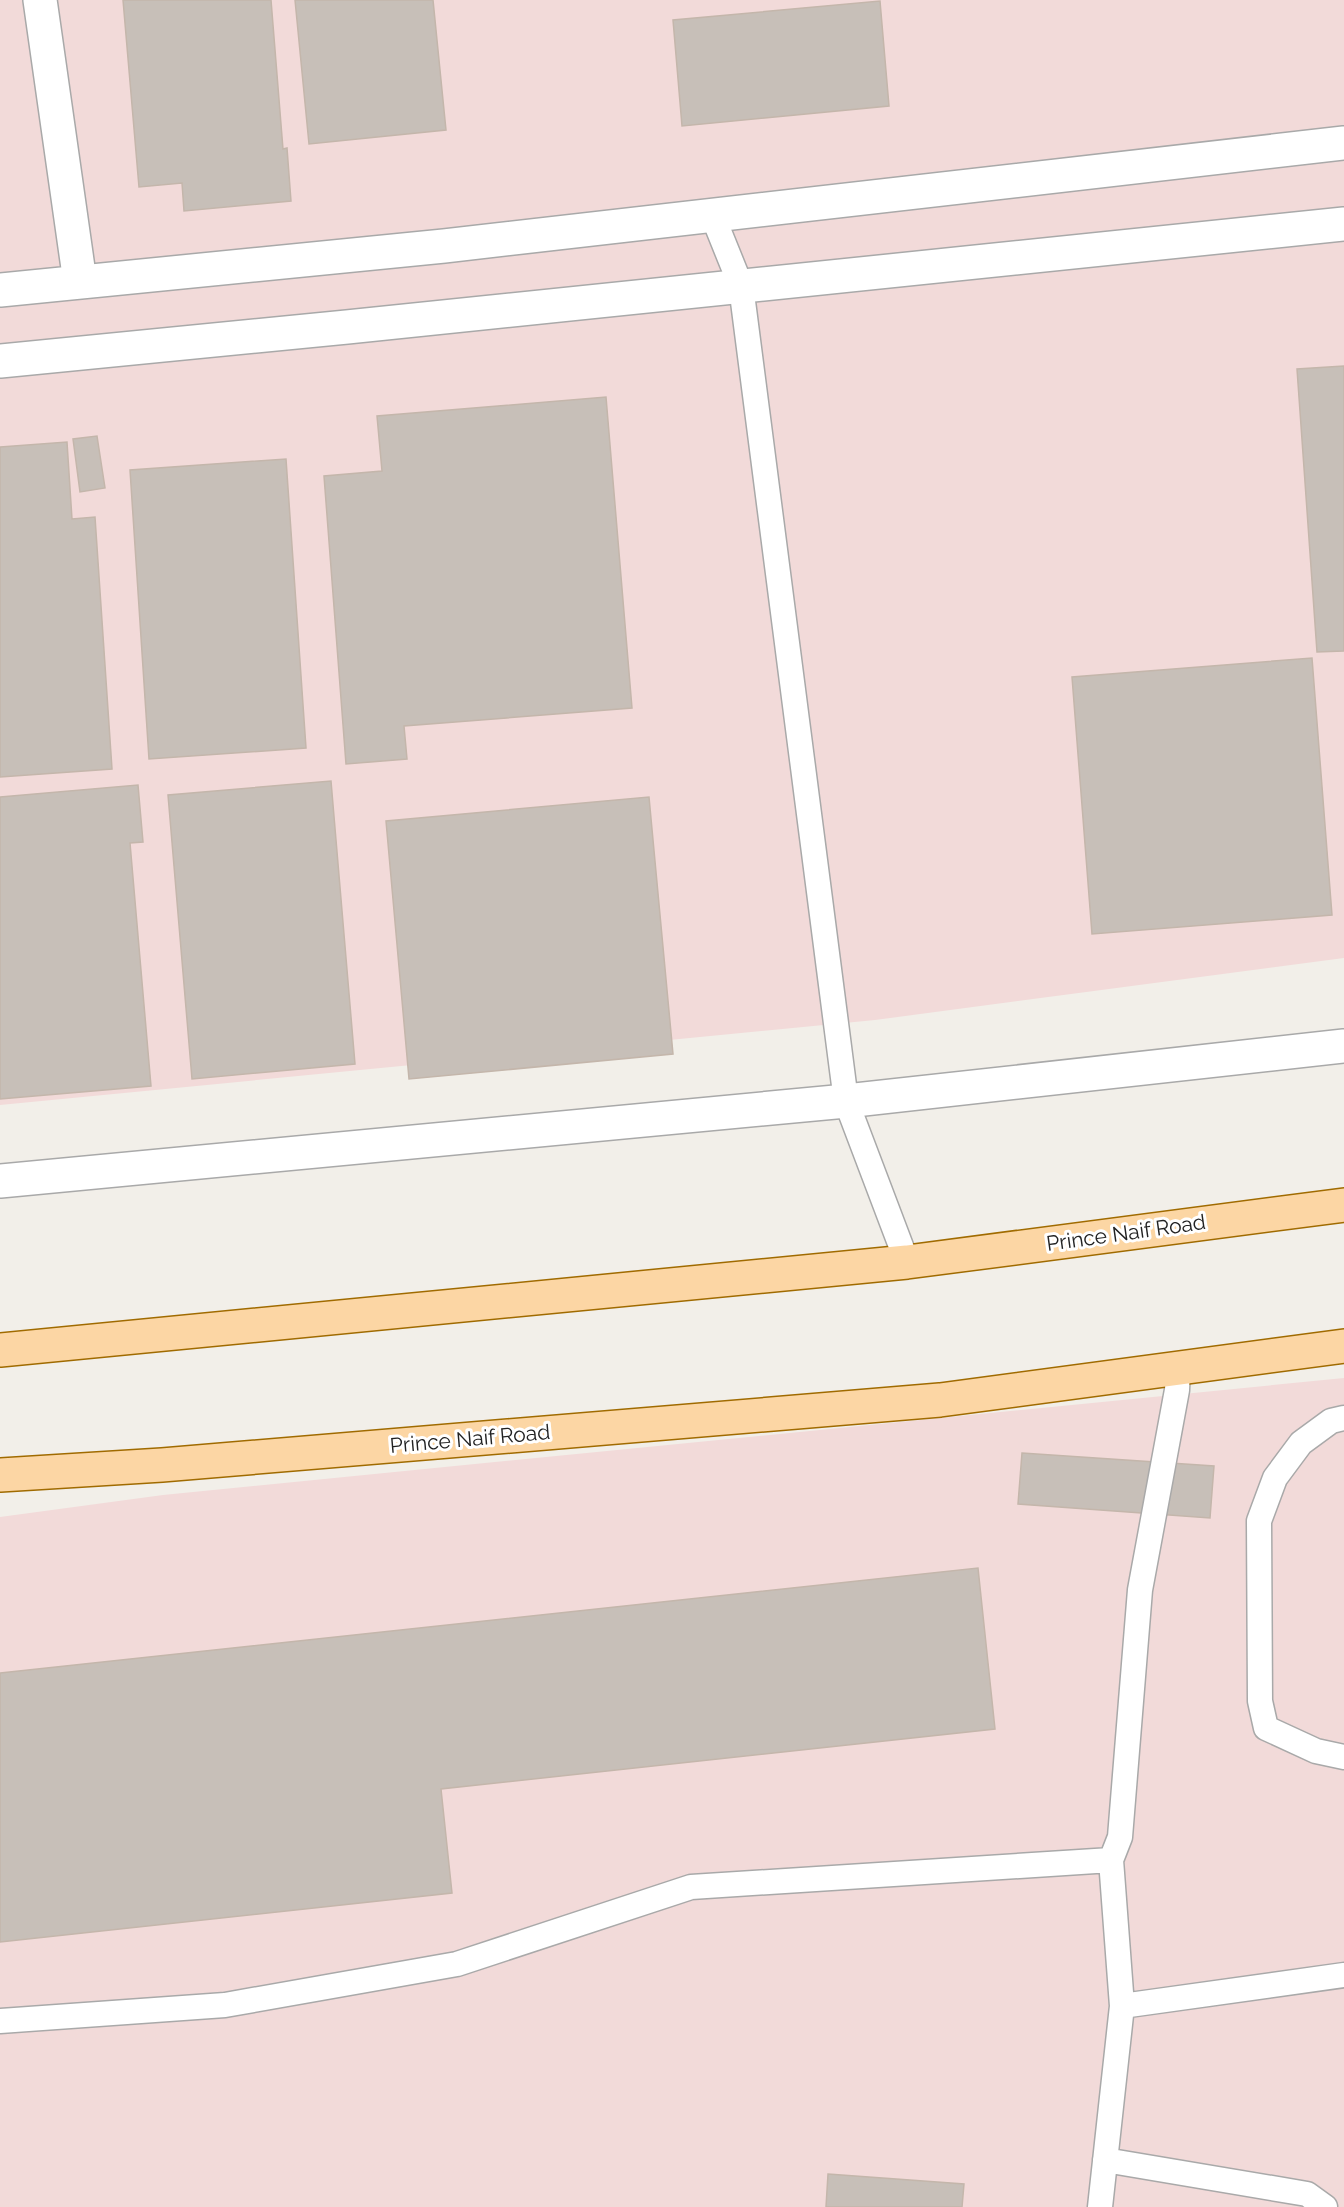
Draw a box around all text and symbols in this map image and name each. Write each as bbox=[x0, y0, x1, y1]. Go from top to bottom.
street label: Prince Naif Road bbox=[1045, 1209, 1207, 1256]
street label: Prince Naif Road bbox=[389, 1419, 551, 1458]

